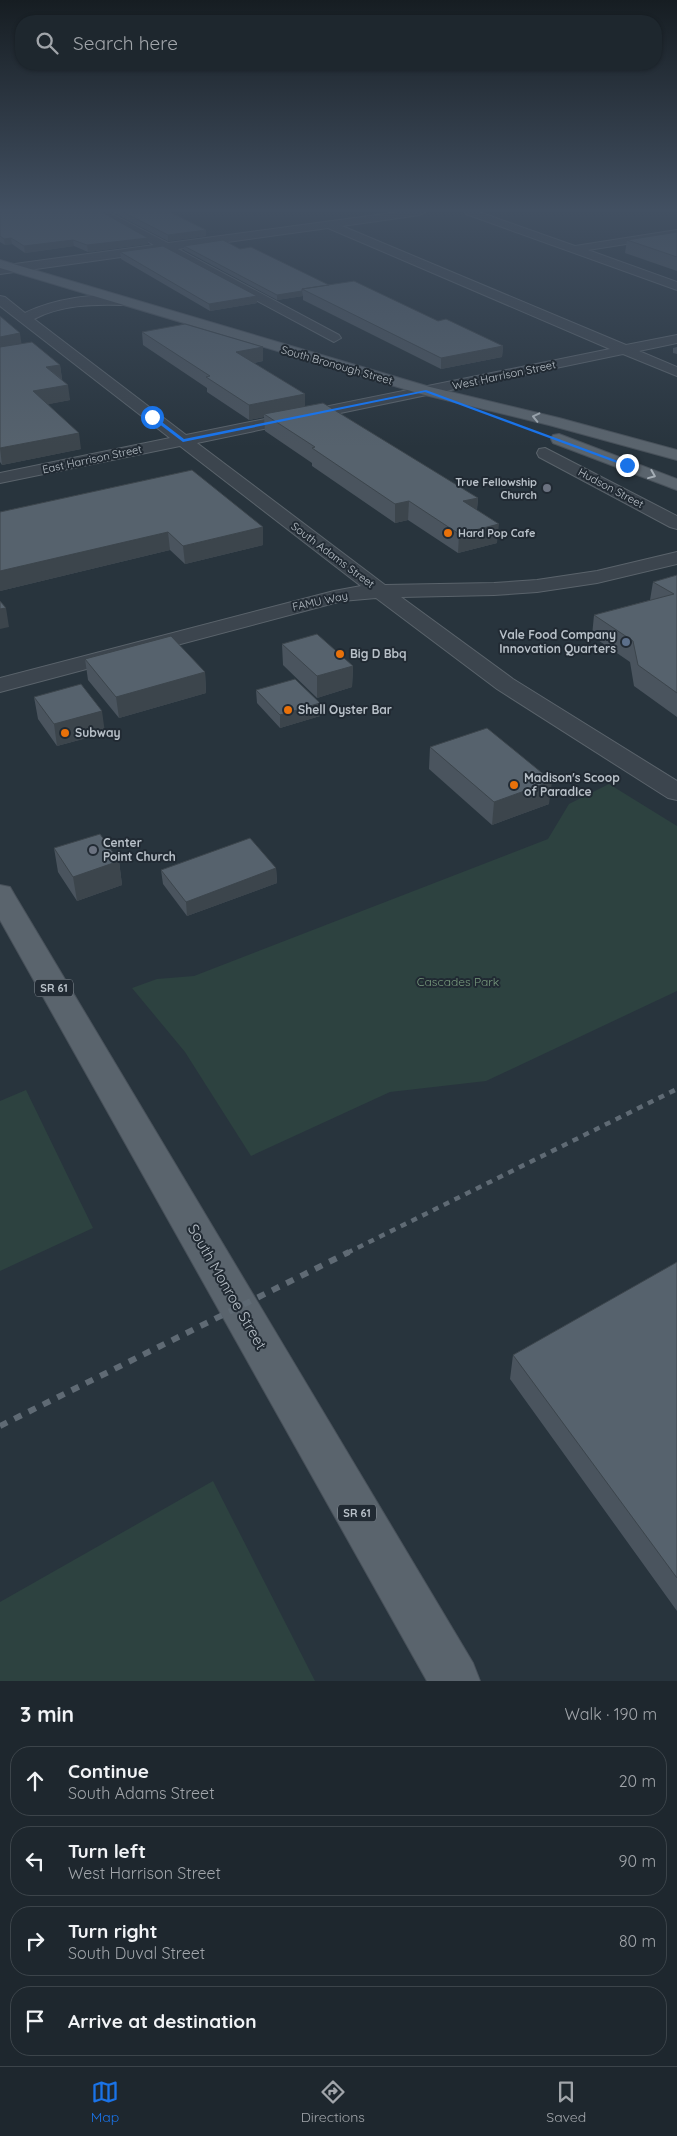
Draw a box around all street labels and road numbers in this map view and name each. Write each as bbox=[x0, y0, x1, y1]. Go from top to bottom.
street label: South Bronough Street bbox=[280, 342, 395, 388]
street label: West Harrison Street bbox=[451, 357, 557, 393]
street label: East Harrison Street bbox=[41, 442, 143, 476]
street label: Hudson Street bbox=[576, 465, 646, 511]
street label: South Adams Street bbox=[289, 519, 378, 591]
street label: FAMU Way bbox=[291, 588, 349, 614]
road number: SR 61 bbox=[35, 980, 73, 996]
street label: South Monroe Street bbox=[184, 1221, 271, 1353]
road number: SR 61 bbox=[338, 1505, 376, 1522]

